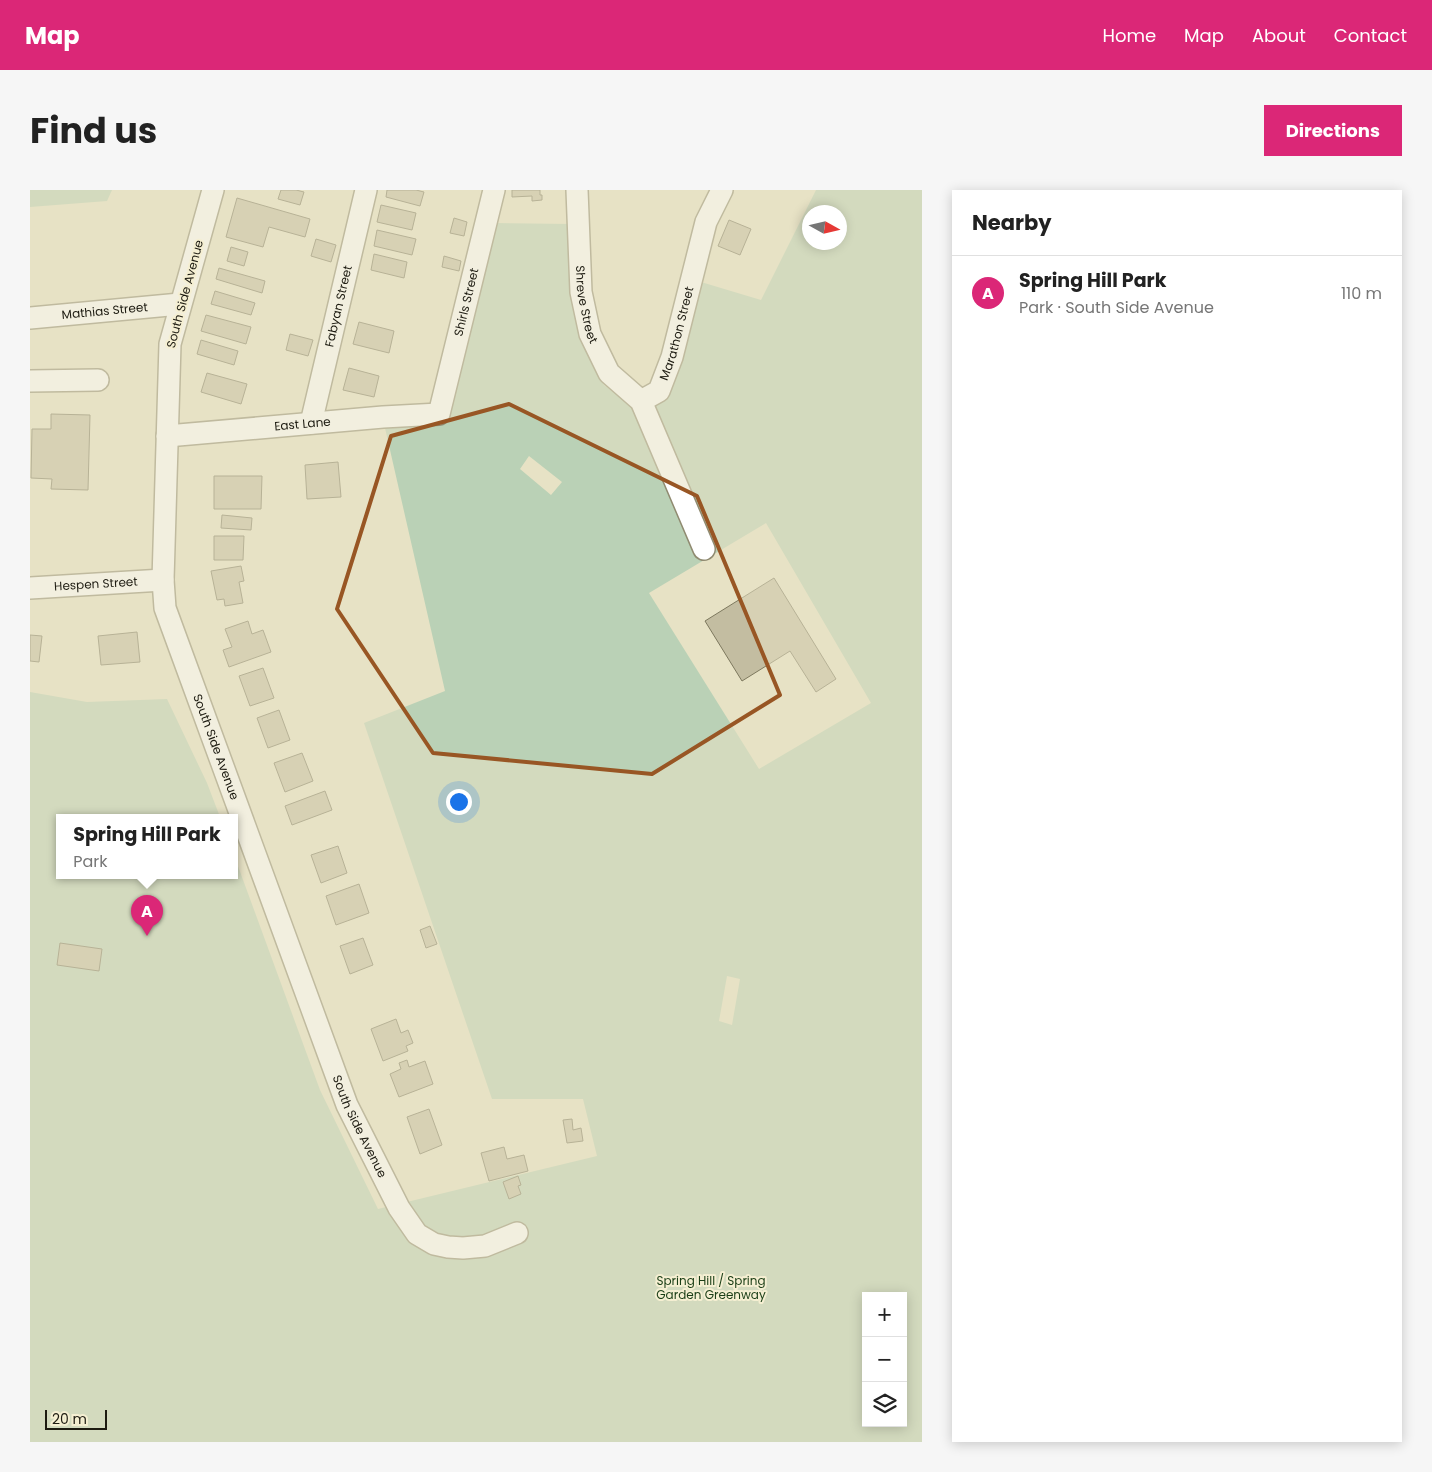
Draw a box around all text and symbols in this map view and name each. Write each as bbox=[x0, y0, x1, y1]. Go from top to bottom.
text: Map bbox=[25, 19, 80, 52]
text: Home bbox=[1102, 23, 1156, 48]
text: Map bbox=[1184, 23, 1224, 48]
text: About bbox=[1252, 23, 1306, 48]
text: Contact bbox=[1334, 23, 1407, 48]
button: Directions bbox=[1264, 105, 1402, 156]
text: Find us bbox=[30, 106, 157, 155]
north arrow bbox=[802, 205, 847, 250]
text: Nearby bbox=[972, 208, 1052, 237]
street label: South Side Avenue bbox=[162, 238, 207, 350]
street label: Fabyan Street bbox=[320, 264, 356, 349]
street label: Shreve Street bbox=[572, 265, 602, 346]
street label: Shirls Street bbox=[449, 266, 483, 338]
text: Spring Hill Park bbox=[1019, 267, 1166, 294]
text: A bbox=[982, 282, 994, 305]
text: 110 m bbox=[1341, 282, 1382, 305]
street label: Marathon Street bbox=[655, 285, 697, 383]
text: Park · South Side Avenue bbox=[1019, 296, 1214, 319]
street label: Mathias Street bbox=[61, 298, 148, 323]
street label: East Lane bbox=[274, 413, 331, 435]
street label: Hespen Street bbox=[54, 573, 138, 595]
street label: South Side Avenue bbox=[189, 691, 244, 802]
your location bbox=[446, 789, 472, 815]
popup bbox=[56, 814, 238, 879]
text: Spring Hill Park bbox=[73, 821, 221, 848]
text: Park bbox=[73, 850, 108, 873]
pin: A bbox=[131, 895, 163, 936]
street label: South Side Avenue bbox=[329, 1073, 391, 1180]
park label: Spring Hill / Spring Garden Greenway bbox=[656, 1272, 766, 1303]
map controls bbox=[862, 1292, 907, 1427]
button: + bbox=[862, 1292, 907, 1337]
button: − bbox=[862, 1337, 907, 1382]
button: layers bbox=[862, 1382, 907, 1427]
scale bar bbox=[45, 1407, 108, 1430]
text: 20 m bbox=[52, 1409, 87, 1429]

